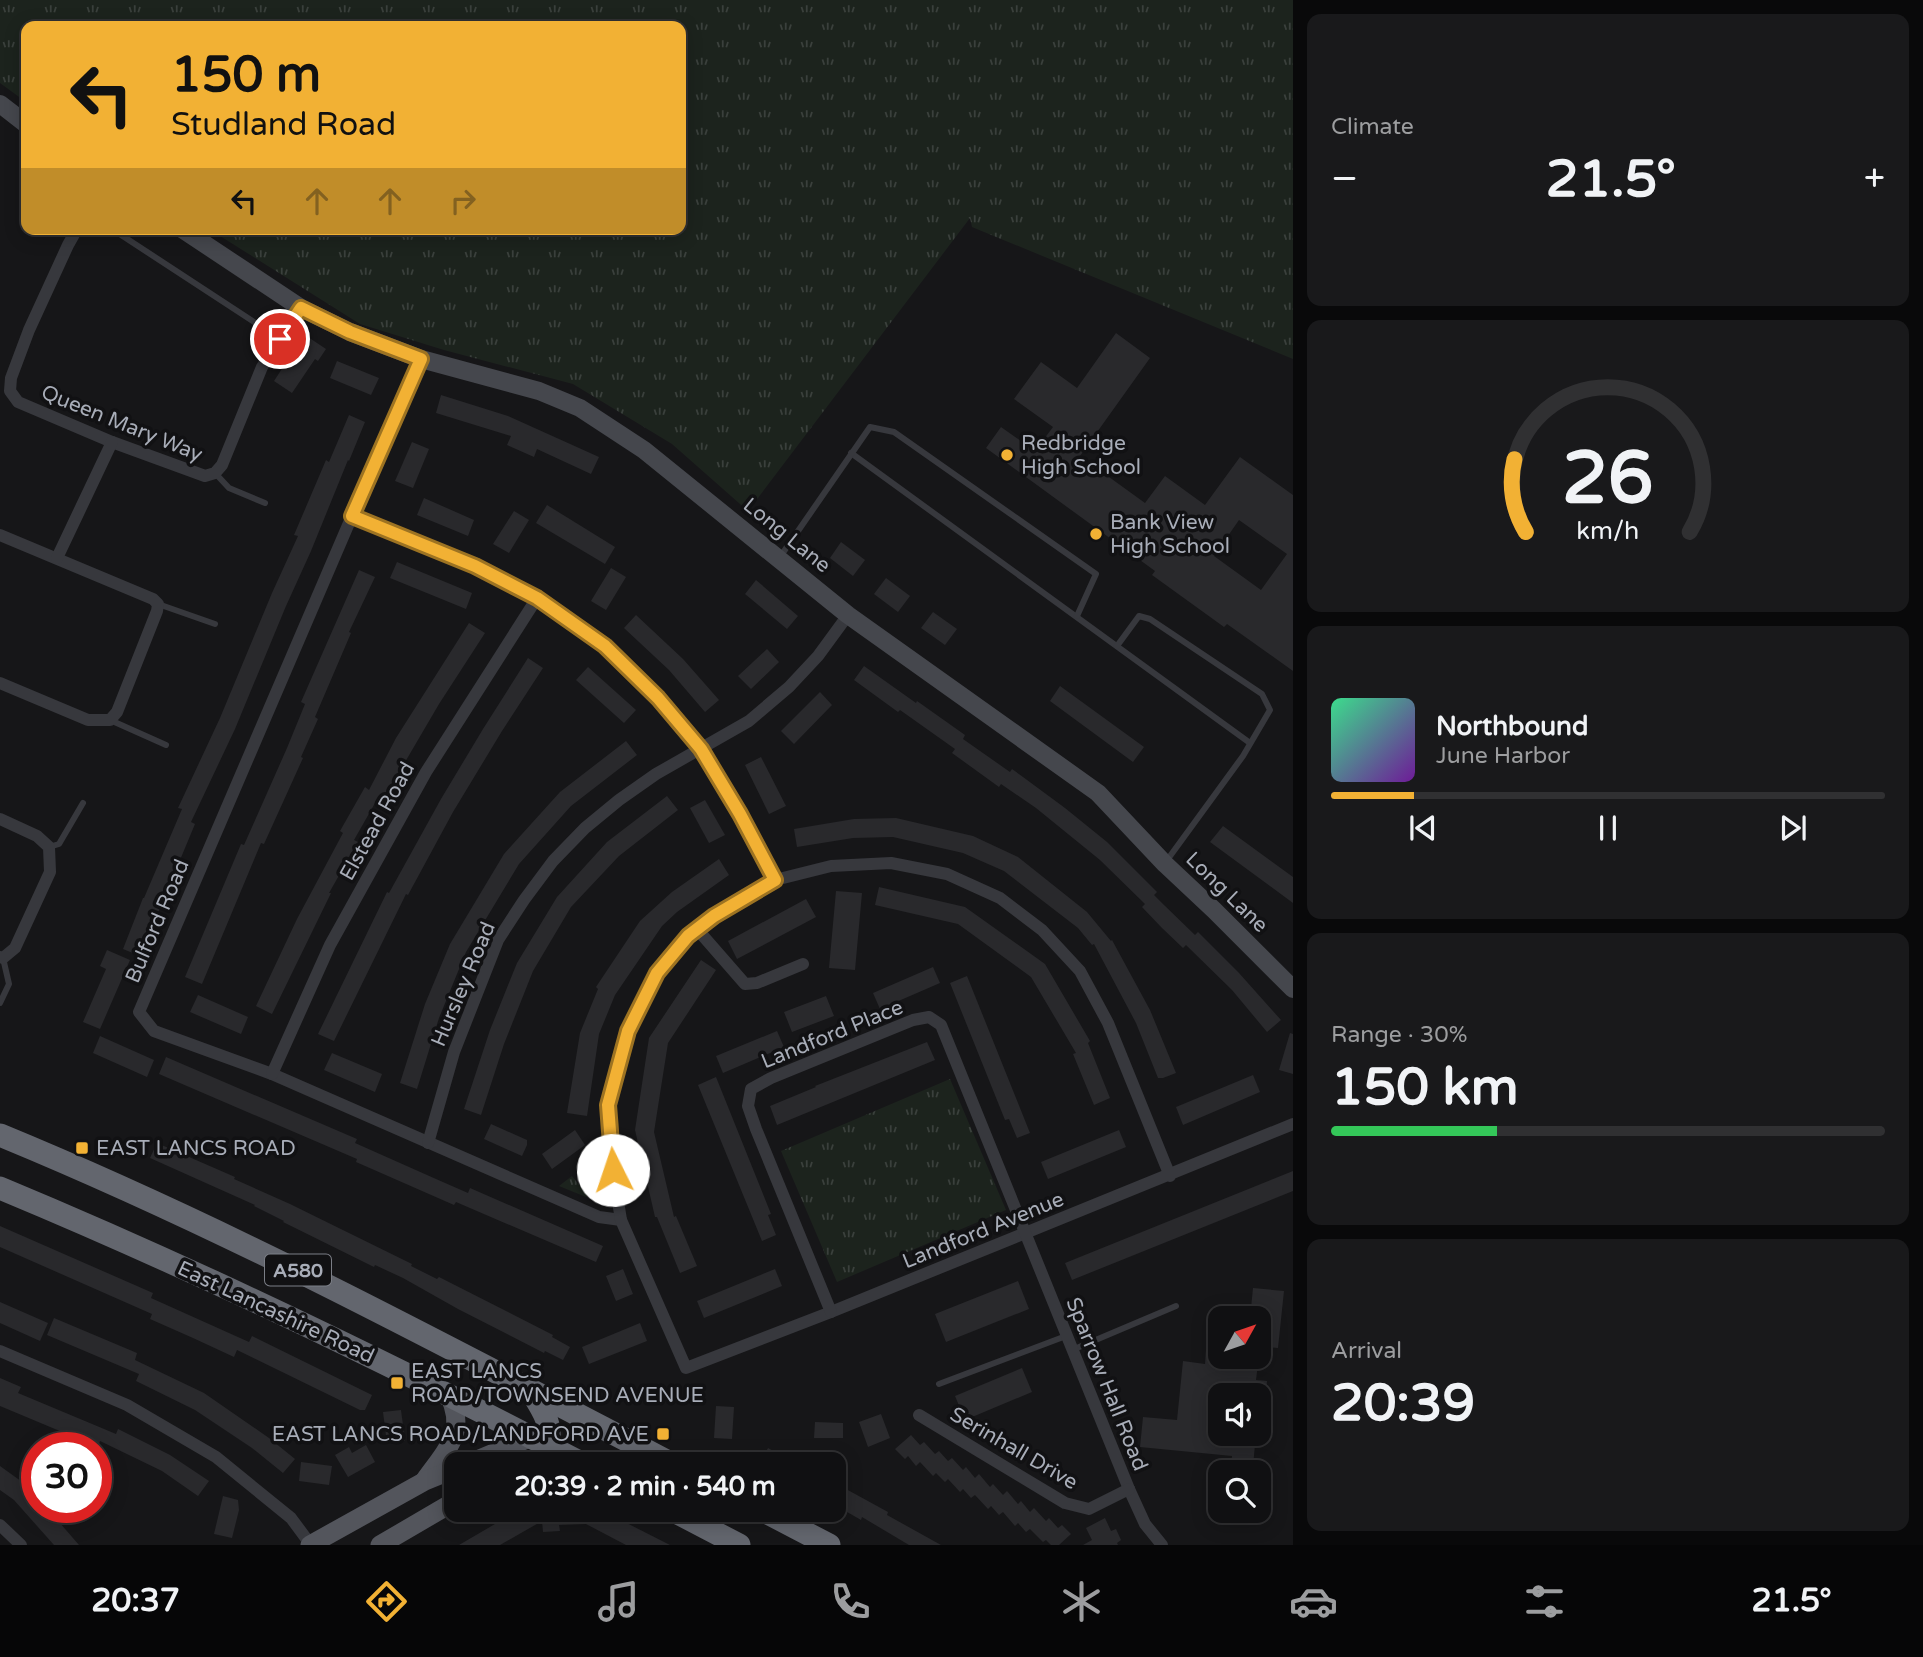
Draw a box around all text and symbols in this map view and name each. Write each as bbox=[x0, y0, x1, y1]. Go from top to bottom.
text: 150 m bbox=[171, 46, 321, 105]
icon: left bbox=[56, 49, 147, 140]
text: Studland Road bbox=[171, 106, 396, 144]
text: Climate bbox=[1331, 113, 1414, 141]
text: 21.5° bbox=[1546, 148, 1676, 211]
text: − bbox=[1331, 156, 1358, 202]
text: + bbox=[1864, 156, 1885, 202]
icon: left bbox=[225, 182, 263, 220]
icon: ahead bbox=[298, 182, 336, 220]
icon: ahead bbox=[371, 182, 409, 220]
icon: right bbox=[444, 182, 482, 220]
pin bbox=[250, 309, 310, 369]
icon: arrive bbox=[261, 320, 299, 358]
street label: Queen Mary Way bbox=[37, 380, 206, 467]
place label: Redbridge High School bbox=[1021, 431, 1141, 480]
text: 26 bbox=[1562, 436, 1654, 524]
marker: Redbridge High School bbox=[999, 447, 1015, 463]
street label: Long Lane bbox=[738, 493, 835, 578]
place label: Bank View High School bbox=[1110, 510, 1230, 559]
text: km/h bbox=[1577, 516, 1639, 546]
marker: Bank View High School bbox=[1088, 526, 1104, 542]
text: Northbound bbox=[1436, 711, 1588, 742]
text: June Harbor bbox=[1436, 742, 1570, 770]
street label: Elstead Road bbox=[335, 758, 420, 885]
icon: previous bbox=[1404, 809, 1442, 847]
icon: pause bbox=[1589, 809, 1627, 847]
icon: next bbox=[1774, 809, 1812, 847]
street label: Long Lane bbox=[1180, 847, 1273, 938]
street label: Bulford Road bbox=[120, 856, 195, 987]
street label: Hursley Road bbox=[426, 918, 501, 1050]
street label: Landford Place bbox=[758, 995, 907, 1074]
text: Range · 30% bbox=[1331, 1021, 1467, 1049]
text: 150 km bbox=[1331, 1056, 1519, 1119]
position arrow bbox=[576, 1133, 650, 1207]
place label: EAST LANCS ROAD bbox=[96, 1136, 296, 1161]
marker: EAST LANCS ROAD bbox=[74, 1140, 90, 1156]
street label: Landford Avenue bbox=[899, 1187, 1068, 1274]
road number: A580 bbox=[265, 1254, 331, 1286]
street label: East Lancashire Road bbox=[173, 1256, 378, 1369]
street label: Sparrow Hall Road bbox=[1060, 1294, 1153, 1474]
north arrow bbox=[1208, 1306, 1270, 1368]
map controls bbox=[1208, 1306, 1271, 1523]
text: Arrival bbox=[1331, 1337, 1402, 1365]
place label: EAST LANCS ROAD/TOWNSEND AVENUE bbox=[411, 1359, 704, 1408]
text: 20:39 bbox=[1331, 1372, 1475, 1435]
marker: EAST LANCS ROAD/TOWNSEND AVENUE bbox=[389, 1375, 405, 1391]
button: sound bbox=[1208, 1383, 1271, 1446]
street label: Serinhall Drive bbox=[946, 1402, 1082, 1495]
place label: EAST LANCS ROAD/LANDFORD AVE bbox=[272, 1422, 649, 1447]
marker: EAST LANCS ROAD/LANDFORD AVE bbox=[655, 1426, 671, 1442]
speed limit sign: 30 bbox=[21, 1432, 112, 1523]
button: search bbox=[1208, 1460, 1271, 1523]
text: 20:39 · 2 min · 540 m bbox=[514, 1471, 776, 1502]
icon: directions bbox=[362, 1577, 411, 1626]
icon: music bbox=[594, 1577, 643, 1626]
icon: phone bbox=[826, 1577, 875, 1626]
icon: climate bbox=[1057, 1577, 1106, 1626]
icon: car bbox=[1289, 1577, 1338, 1626]
icon: filters bbox=[1520, 1577, 1569, 1626]
text: 20:37 bbox=[91, 1582, 180, 1620]
text: 21.5° bbox=[1752, 1582, 1832, 1620]

